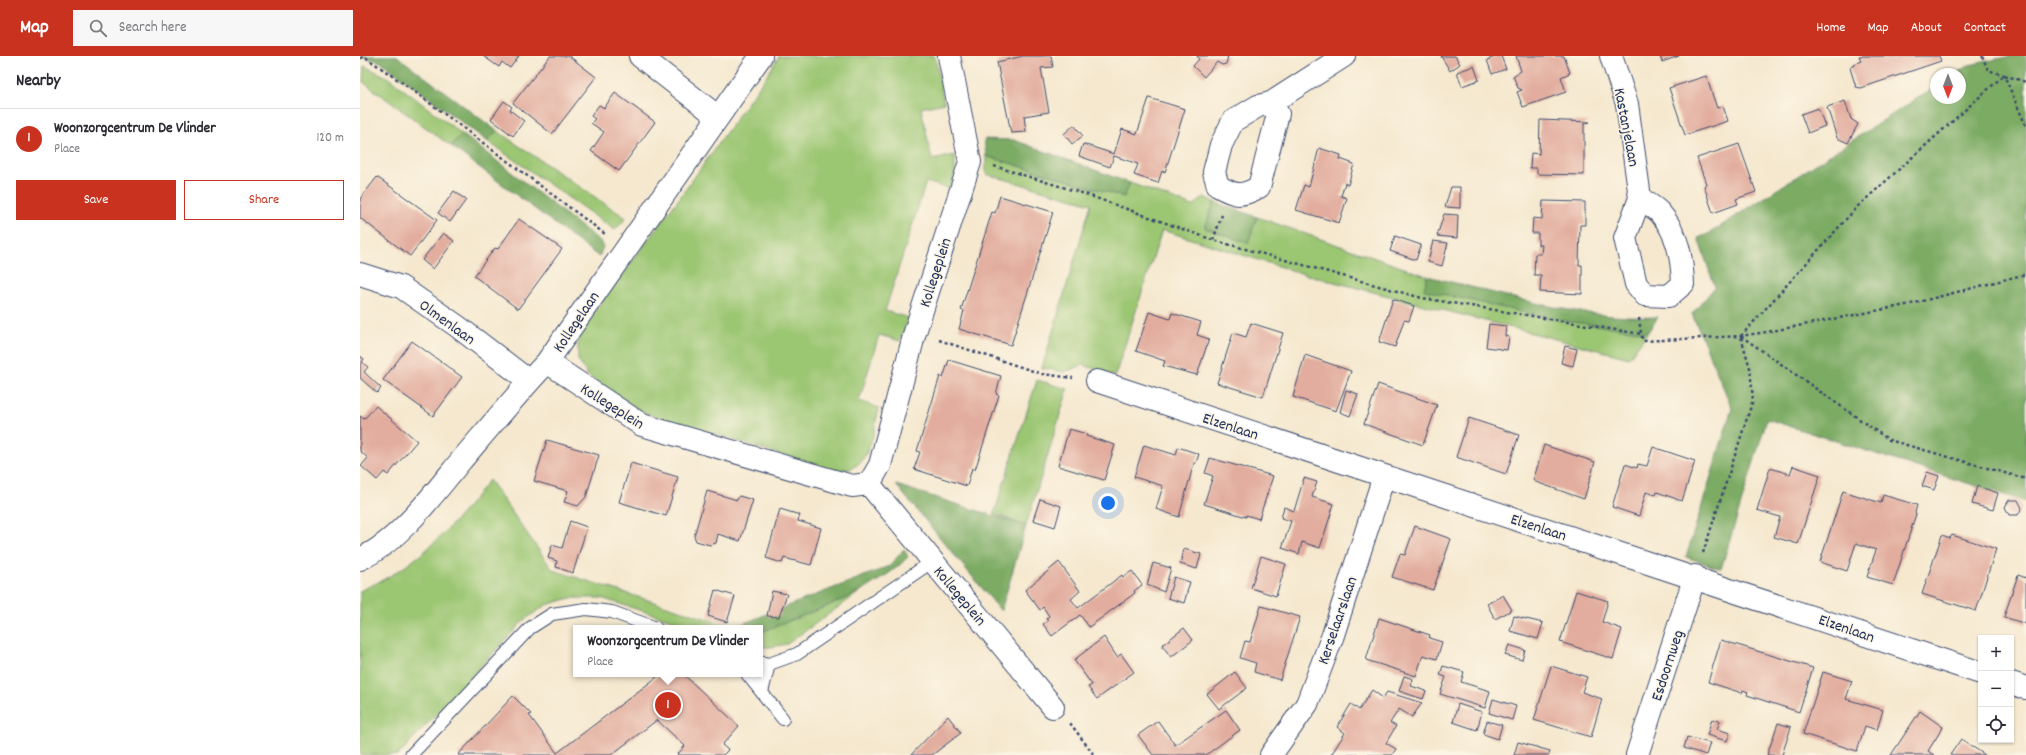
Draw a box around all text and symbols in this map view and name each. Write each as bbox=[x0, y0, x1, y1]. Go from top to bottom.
search box bbox=[73, 10, 353, 46]
text: Map bbox=[20, 15, 49, 42]
icon: search bbox=[87, 17, 109, 39]
text: Search here bbox=[119, 17, 187, 39]
text: Home bbox=[1816, 18, 1845, 38]
text: Map bbox=[1867, 18, 1889, 38]
text: About bbox=[1911, 18, 1942, 38]
text: Contact bbox=[1964, 18, 2006, 38]
north arrow bbox=[1930, 68, 1966, 104]
text: Nearby bbox=[16, 70, 60, 94]
street label: Kastanjelaan bbox=[1607, 86, 1644, 169]
text: Woonzorgcentrum De Vlinder bbox=[54, 118, 216, 140]
text: 1 bbox=[28, 129, 30, 148]
text: 120 m bbox=[316, 129, 344, 148]
text: Place bbox=[54, 140, 80, 159]
button: Save bbox=[16, 180, 176, 220]
button: Share bbox=[184, 180, 344, 220]
street label: Kollegeplein bbox=[914, 235, 958, 310]
street label: Kollegelaan bbox=[548, 287, 606, 358]
street label: Olmenlaan bbox=[414, 295, 479, 351]
street label: Kollegeplein bbox=[575, 378, 648, 436]
street label: Elzenlaan bbox=[1199, 408, 1261, 447]
your location bbox=[1098, 493, 1118, 513]
street label: Elzenlaan bbox=[1507, 509, 1569, 548]
street label: Kollegeplein bbox=[927, 562, 991, 631]
street label: Kerselaarslaan bbox=[1313, 574, 1364, 668]
street label: Elzenlaan bbox=[1815, 609, 1877, 650]
popup bbox=[573, 625, 763, 677]
street label: Esdoornweg bbox=[1646, 627, 1691, 704]
text: Woonzorgcentrum De Vlinder bbox=[587, 631, 749, 653]
map controls bbox=[1978, 635, 2014, 743]
button: + bbox=[1978, 635, 2014, 671]
text: Place bbox=[587, 653, 613, 672]
button: − bbox=[1978, 671, 2014, 707]
pin: 1 bbox=[655, 690, 681, 720]
button: locate bbox=[1978, 707, 2014, 743]

